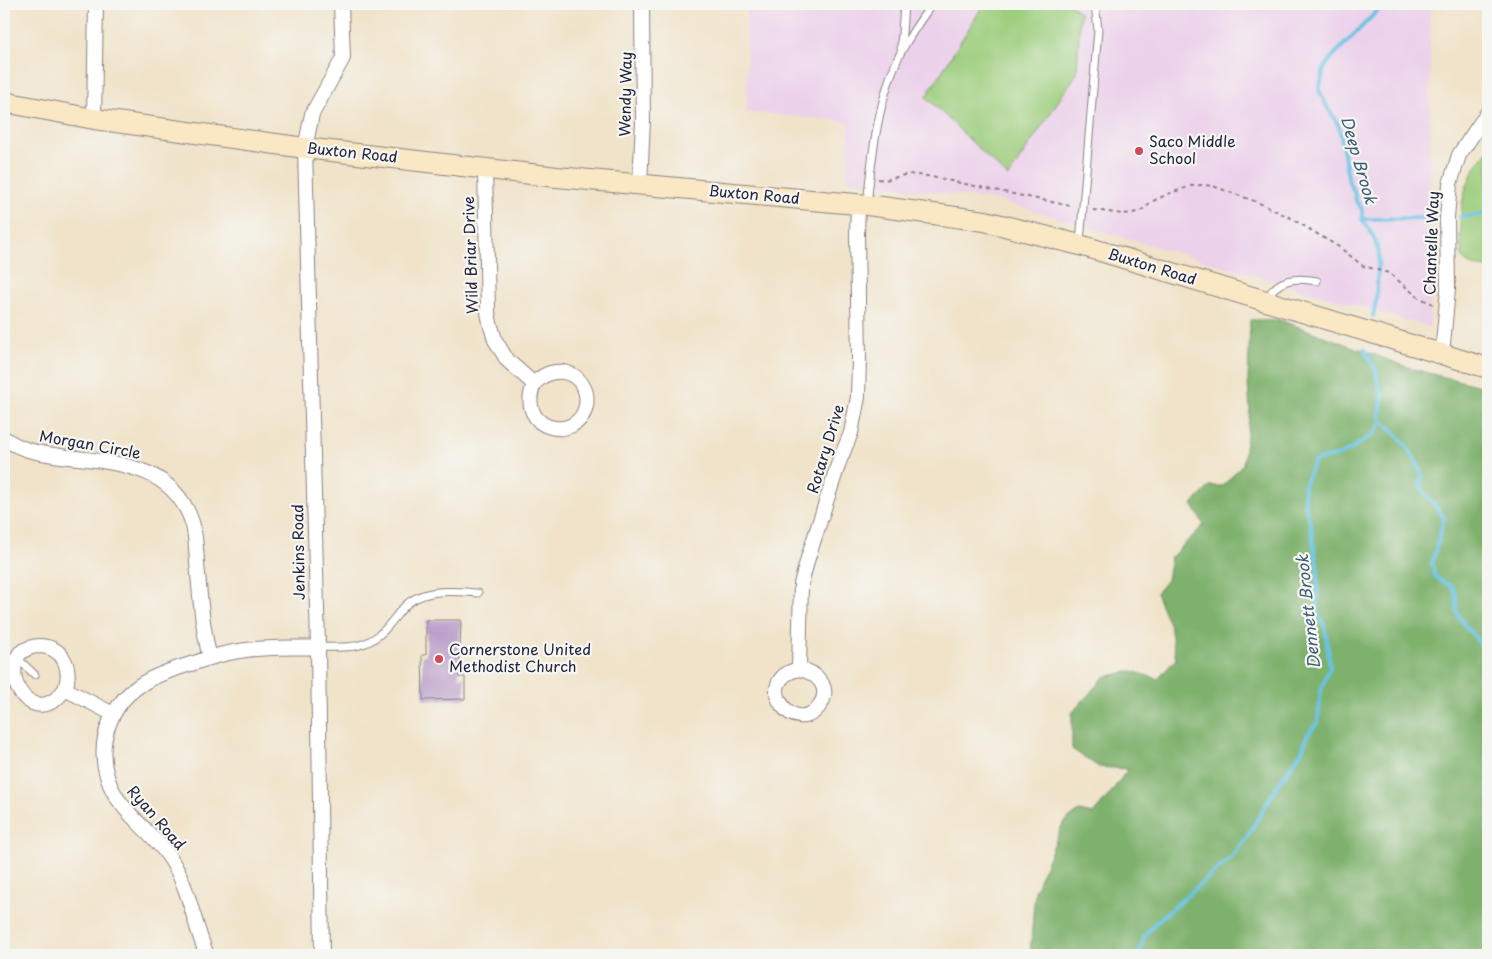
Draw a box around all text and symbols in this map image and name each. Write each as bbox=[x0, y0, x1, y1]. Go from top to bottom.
street label: Wendy Way bbox=[612, 51, 637, 137]
water label: Deep Brook bbox=[1336, 113, 1384, 207]
place label: Saco Middle School bbox=[1149, 129, 1236, 169]
street label: Buxton Road bbox=[305, 135, 399, 168]
marker: Saco Middle School bbox=[1133, 145, 1145, 157]
street label: Buxton Road bbox=[708, 178, 801, 209]
street label: Chantelle Way bbox=[1417, 191, 1444, 295]
street label: Wild Briar Drive bbox=[456, 196, 483, 314]
street label: Buxton Road bbox=[1105, 241, 1200, 290]
street label: Rotary Drive bbox=[800, 401, 849, 496]
street label: Morgan Circle bbox=[38, 423, 143, 464]
street label: Jenkins Road bbox=[285, 504, 310, 600]
water label: Dennett Brook bbox=[1289, 553, 1325, 671]
place label: Cornerstone United Methodist Church bbox=[449, 637, 591, 677]
marker: Cornerstone United Methodist Church bbox=[433, 653, 445, 665]
street label: Ryan Road bbox=[122, 780, 192, 855]

